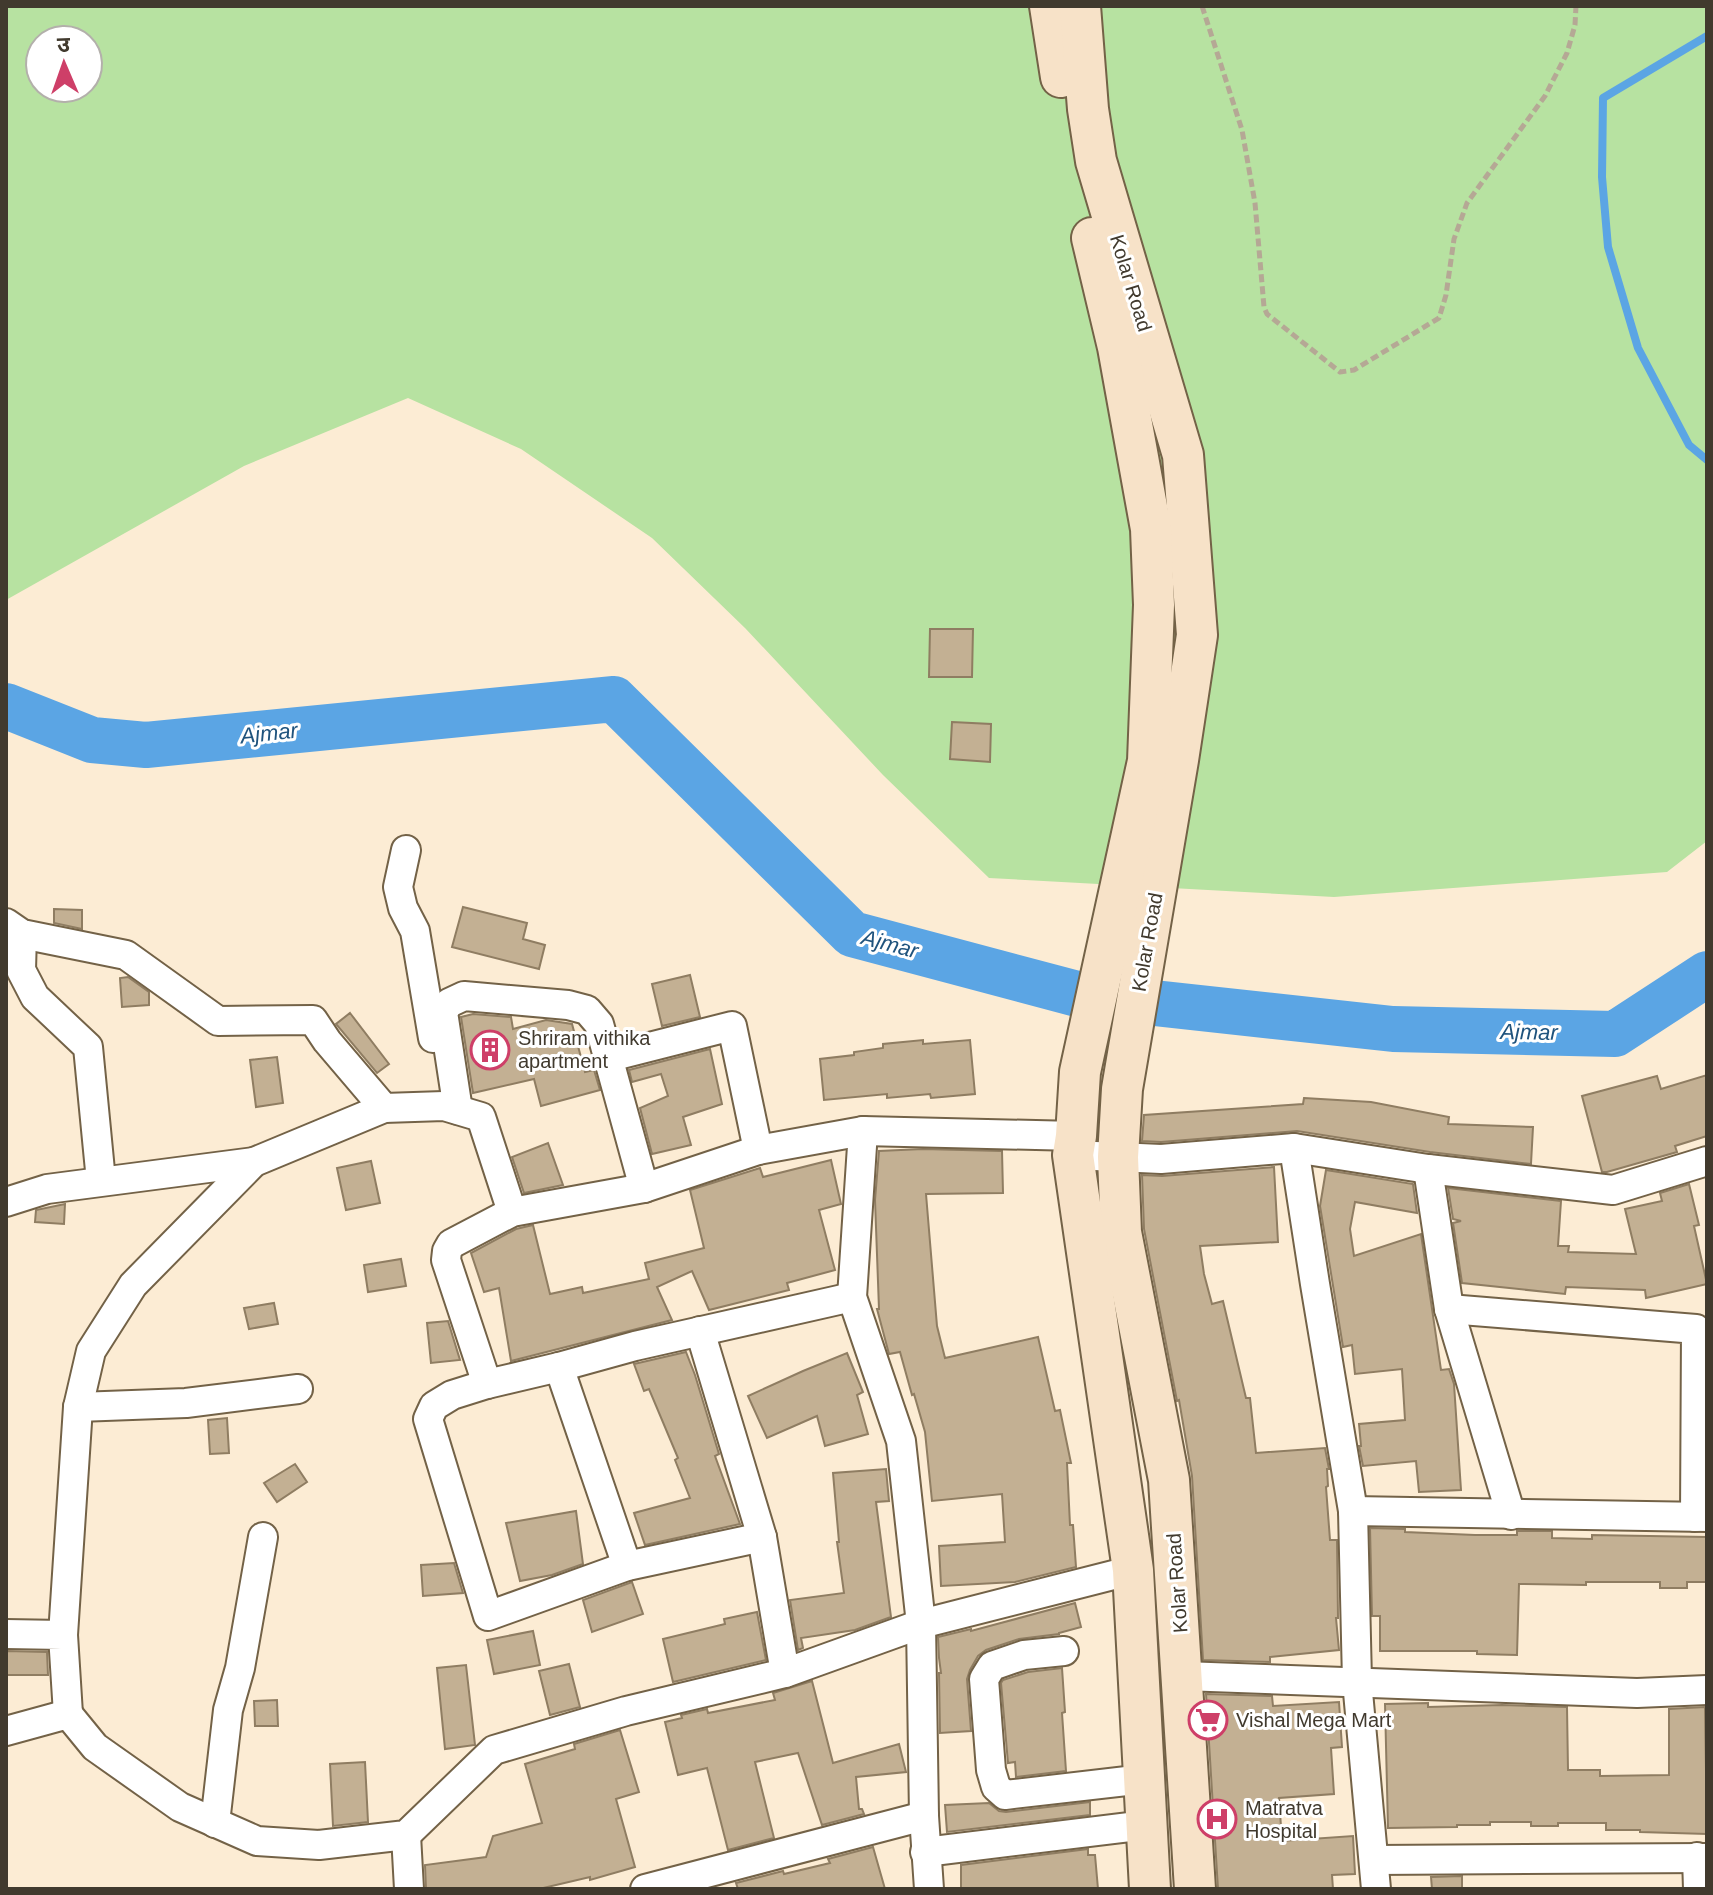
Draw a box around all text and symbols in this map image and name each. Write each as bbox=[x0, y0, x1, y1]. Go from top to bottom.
north arrow bbox=[24, 24, 104, 104]
text: उ bbox=[56, 32, 71, 57]
street label: Kolar Road bbox=[1106, 232, 1156, 334]
water label: Ajmar bbox=[237, 717, 301, 749]
street label: Kolar Road bbox=[1127, 891, 1167, 993]
water label: Ajmar bbox=[857, 924, 923, 964]
water label: Ajmar bbox=[1498, 1019, 1560, 1045]
place label: Shriram vithika apartment bbox=[518, 1027, 651, 1072]
building icon: Shriram vithika apartment bbox=[469, 1029, 511, 1071]
street label: Kolar Road bbox=[1163, 1532, 1191, 1634]
supermarket icon: Vishal Mega Mart bbox=[1187, 1699, 1229, 1741]
place label: Vishal Mega Mart bbox=[1236, 1709, 1392, 1731]
place label: Matratva Hospital bbox=[1245, 1797, 1324, 1842]
hospital icon: Matratva Hospital bbox=[1196, 1798, 1238, 1840]

